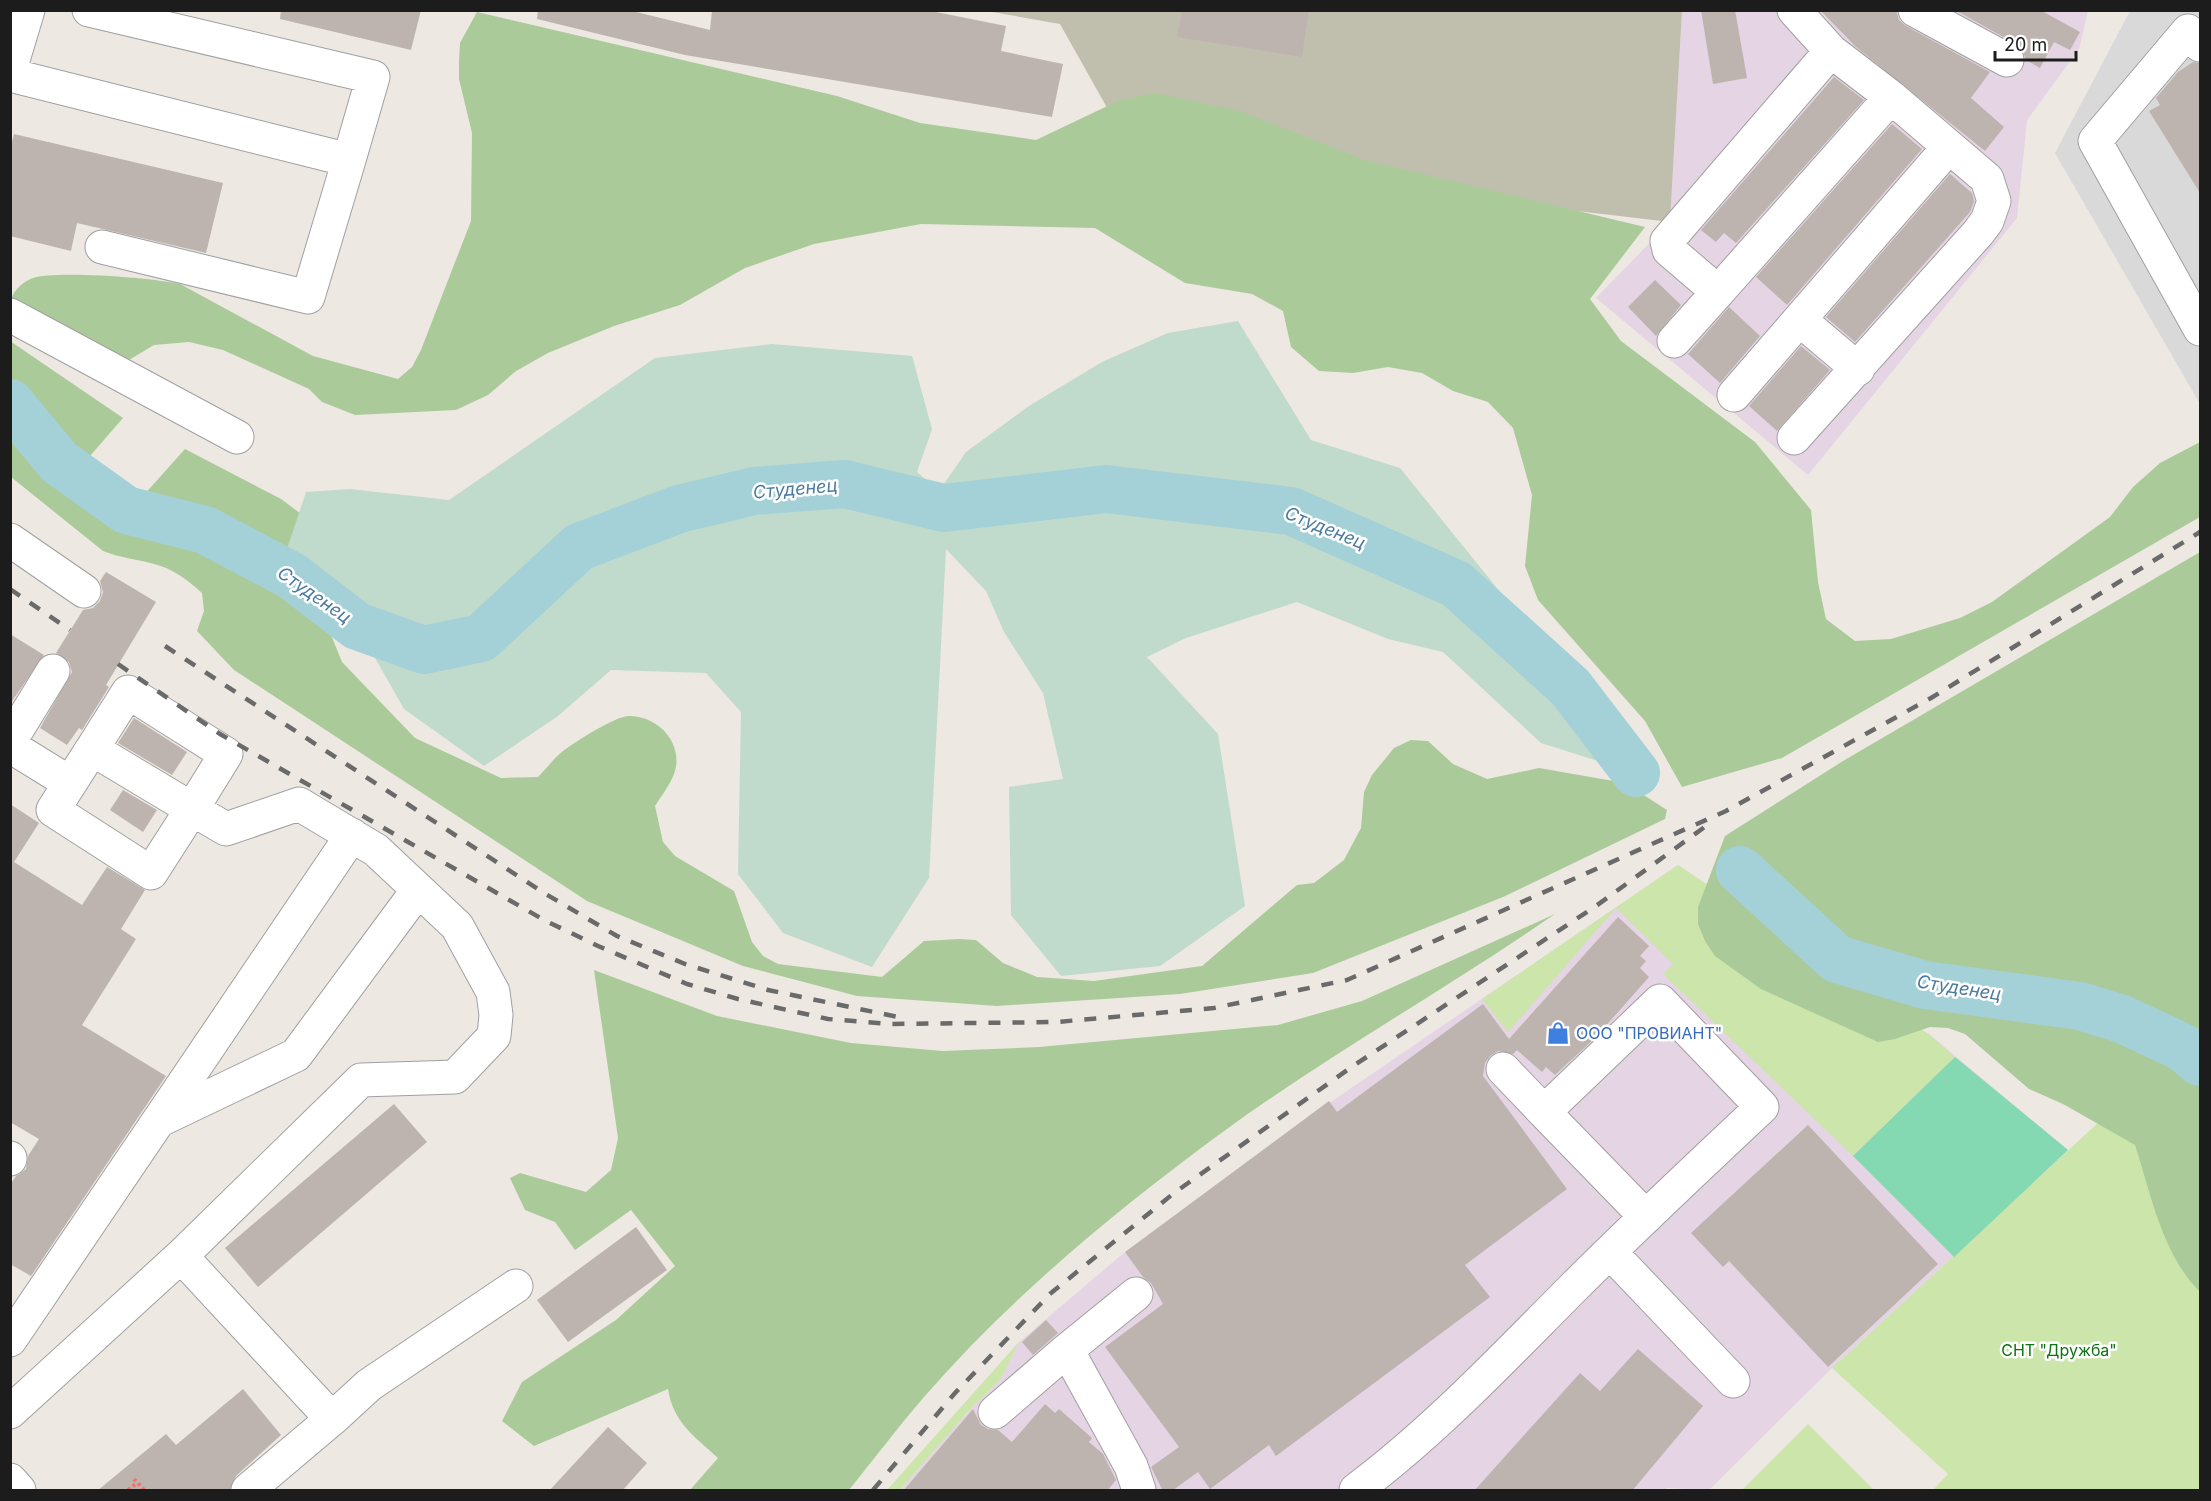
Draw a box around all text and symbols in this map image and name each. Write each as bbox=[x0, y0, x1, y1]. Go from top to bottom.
scale bar bbox=[1995, 24, 2076, 62]
text: 20 m bbox=[2004, 34, 2047, 55]
water label: Студенец bbox=[752, 474, 838, 503]
water label: Студенец bbox=[1282, 502, 1368, 553]
water label: Студенец bbox=[274, 562, 355, 627]
water label: Студенец bbox=[1916, 971, 2002, 1004]
shop icon: ООО "ПРОВИАНТ" bbox=[1545, 1020, 1571, 1046]
place label: ООО "ПРОВИАНТ" bbox=[1576, 1023, 1722, 1043]
park label: СНТ "Дружба" bbox=[2001, 1340, 2117, 1360]

